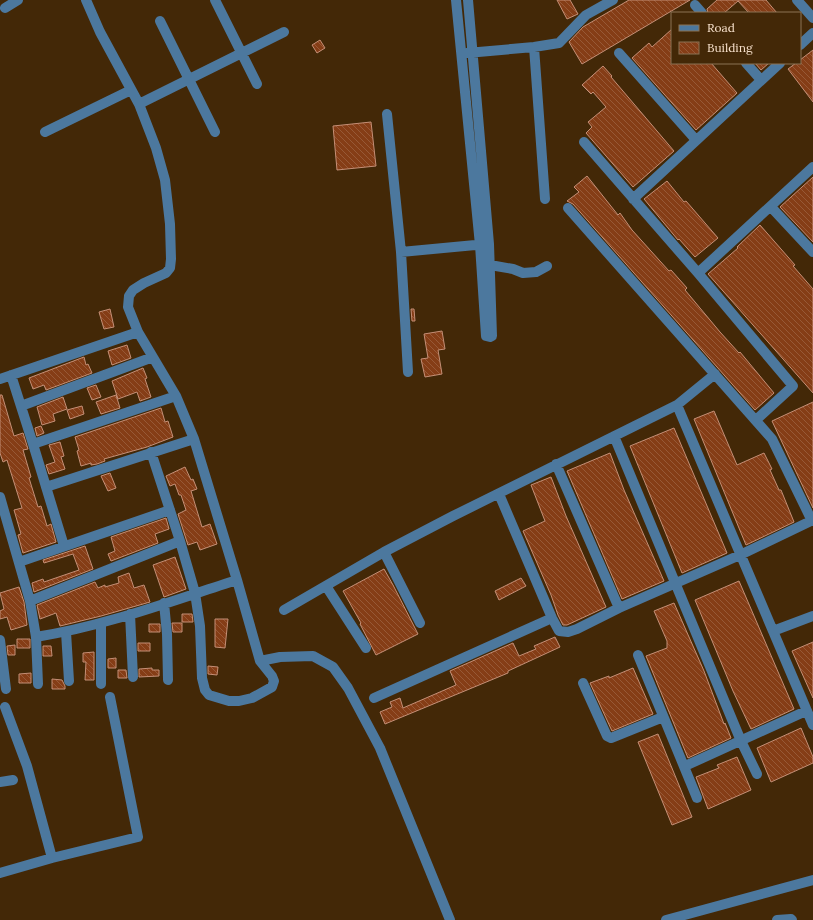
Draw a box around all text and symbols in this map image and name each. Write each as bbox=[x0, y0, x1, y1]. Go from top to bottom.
legend bbox=[671, 12, 801, 64]
text: Road bbox=[707, 20, 735, 35]
text: Building bbox=[707, 40, 753, 55]

